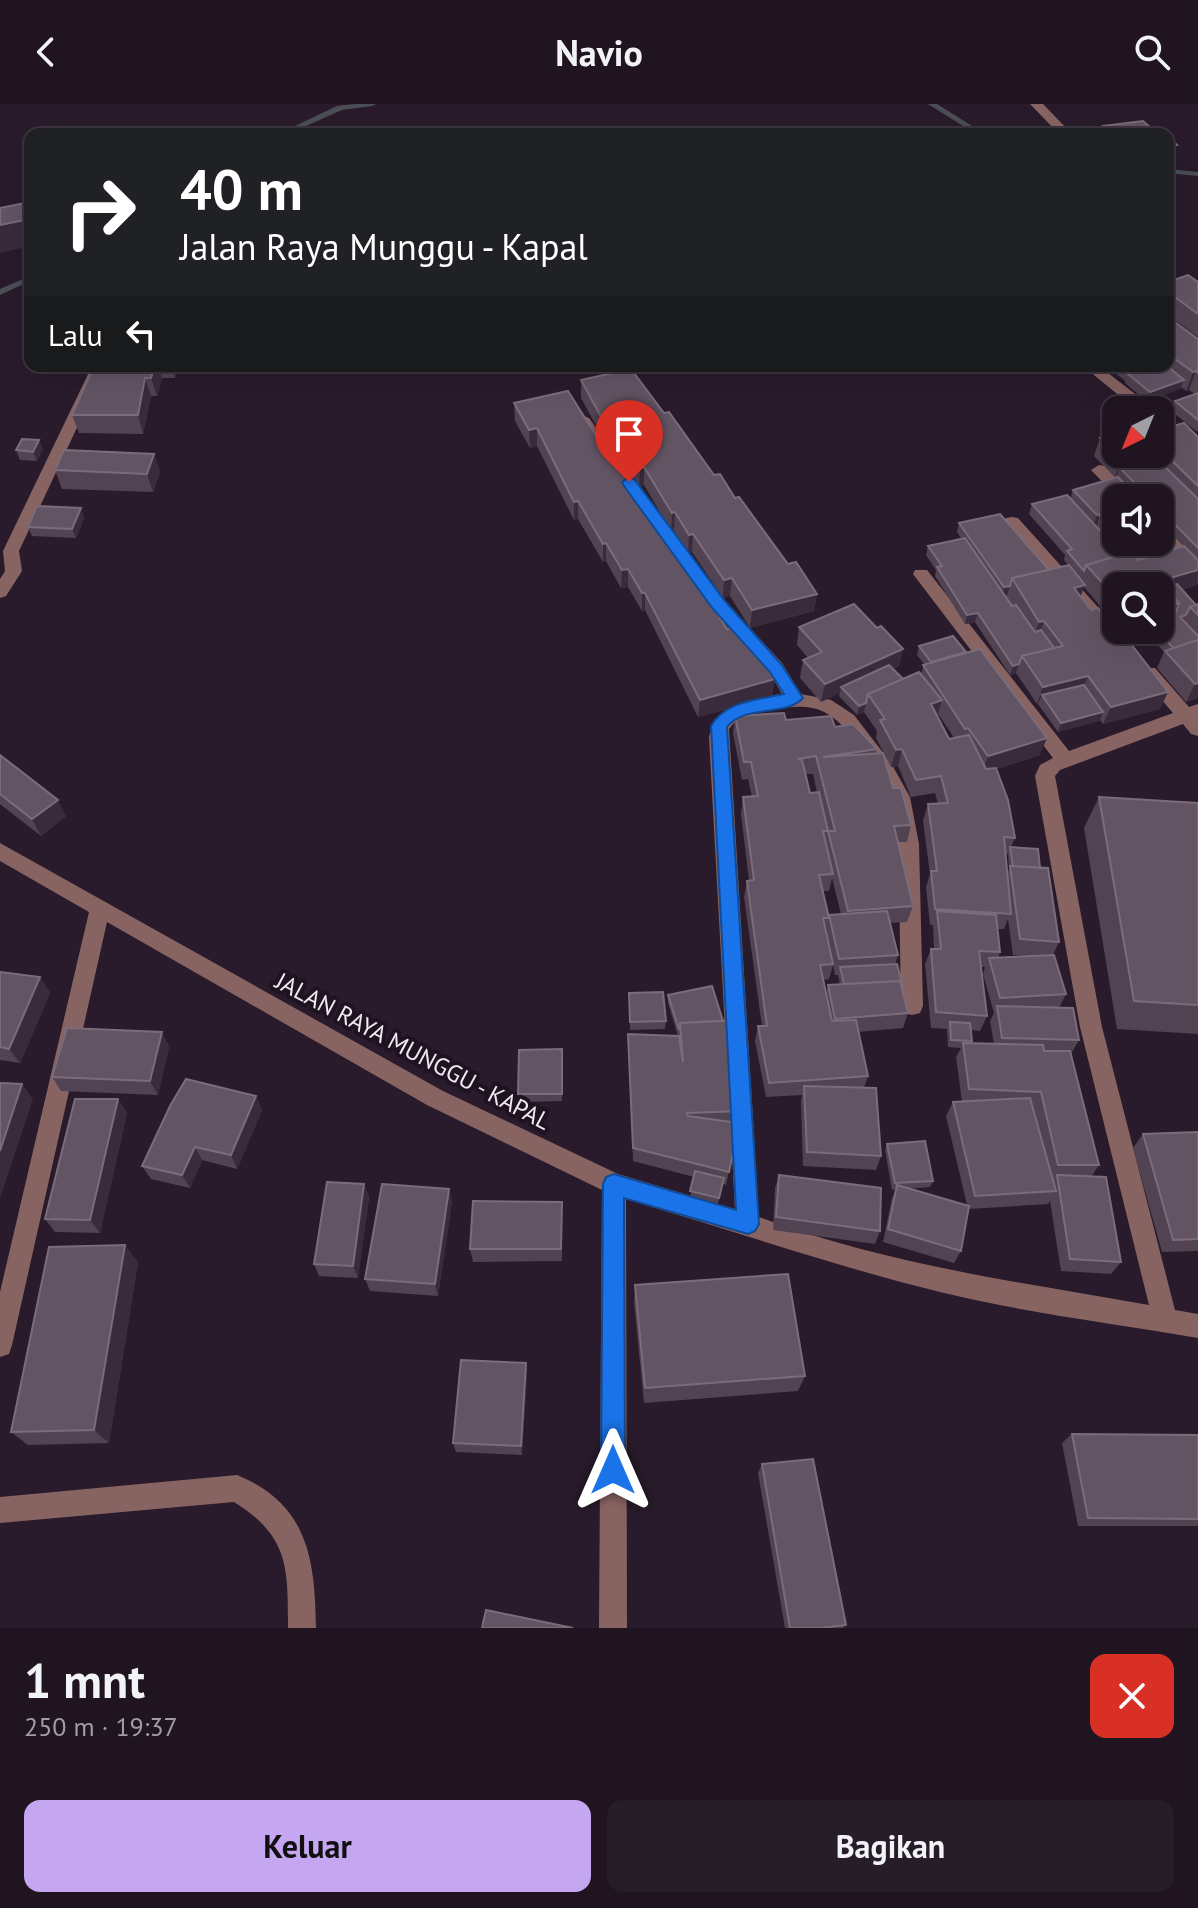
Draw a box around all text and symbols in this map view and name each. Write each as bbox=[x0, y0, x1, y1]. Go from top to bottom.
text: Navio bbox=[555, 29, 643, 76]
icon: back bbox=[24, 30, 68, 74]
icon: search bbox=[1130, 30, 1174, 74]
text: 40 m bbox=[180, 153, 303, 225]
icon: right bbox=[48, 160, 152, 264]
text: Jalan Raya Munggu - Kapal bbox=[180, 223, 588, 270]
icon: left bbox=[119, 312, 163, 356]
text: Lalu bbox=[48, 315, 103, 354]
north arrow bbox=[1102, 396, 1174, 468]
map controls bbox=[1102, 396, 1174, 644]
pin bbox=[595, 400, 663, 482]
icon: arrive bbox=[607, 412, 651, 456]
button: sound bbox=[1102, 484, 1174, 556]
button: search bbox=[1102, 572, 1174, 644]
street label: JALAN RAYA MUNGGU - KAPAL bbox=[269, 965, 556, 1137]
position arrow bbox=[571, 1428, 655, 1512]
text: 1 mnt bbox=[24, 1649, 145, 1711]
button: close bbox=[1090, 1654, 1174, 1738]
text: 250 m · 19:37 bbox=[24, 1710, 178, 1743]
button: Keluar bbox=[24, 1800, 591, 1892]
button: Bagikan bbox=[607, 1800, 1174, 1892]

